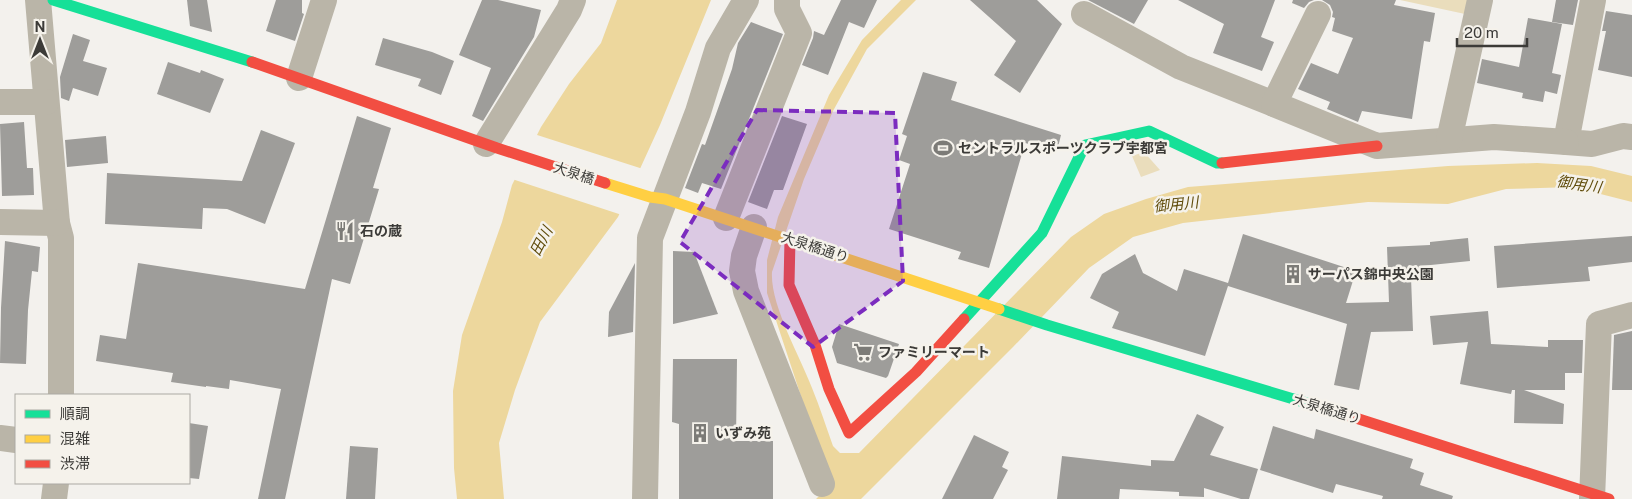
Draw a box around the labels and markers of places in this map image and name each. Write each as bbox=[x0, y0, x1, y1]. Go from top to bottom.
sports icon: セントラルスポーツクラブ宇都宮 bbox=[932, 137, 954, 159]
place label: セントラルスポーツクラブ宇都宮 bbox=[958, 140, 1168, 156]
restaurant icon: 石の蔵 bbox=[334, 220, 356, 242]
place label: 石の蔵 bbox=[360, 223, 402, 239]
building icon: サーパス錦中央公園 bbox=[1282, 263, 1304, 285]
place label: サーパス錦中央公園 bbox=[1308, 266, 1434, 282]
supermarket icon: ファミリーマート bbox=[852, 341, 874, 363]
place label: ファミリーマート bbox=[878, 344, 990, 360]
building icon: いずみ苑 bbox=[689, 422, 711, 444]
place label: いずみ苑 bbox=[715, 425, 771, 441]

